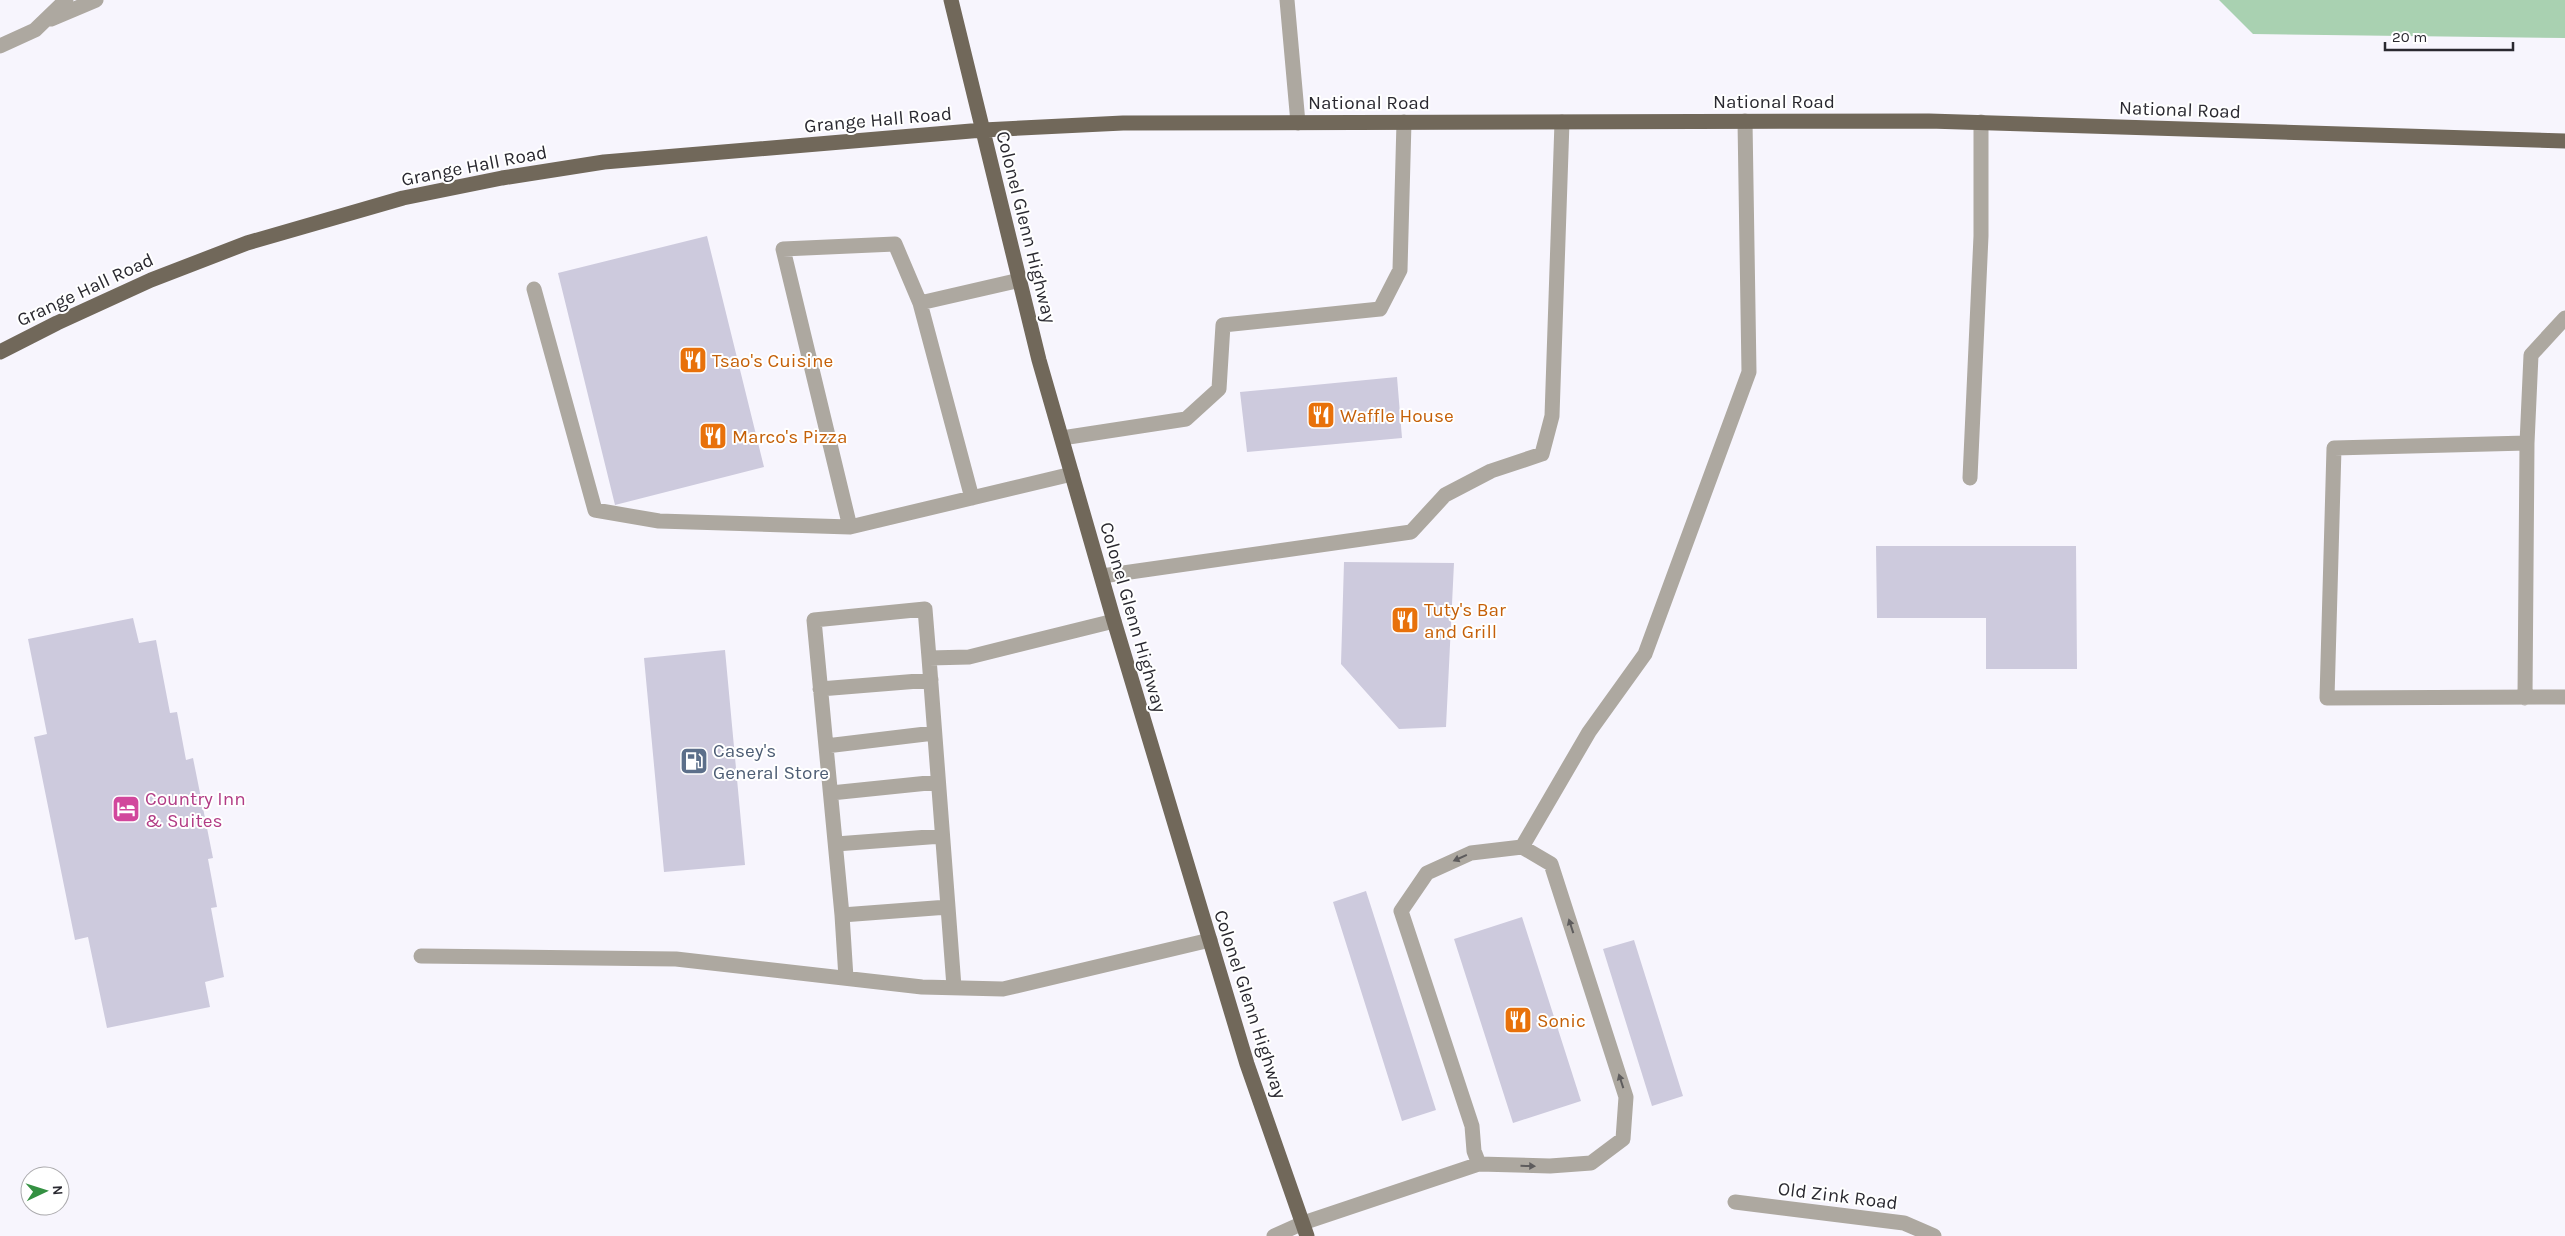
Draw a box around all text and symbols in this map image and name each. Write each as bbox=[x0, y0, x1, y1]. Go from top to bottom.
scale bar bbox=[2385, 20, 2512, 52]
text: 20 m bbox=[2392, 28, 2427, 46]
street label: National Road bbox=[1713, 91, 1835, 113]
street label: National Road bbox=[1308, 92, 1430, 114]
street label: National Road bbox=[2119, 97, 2241, 123]
street label: Grange Hall Road bbox=[803, 103, 953, 137]
street label: Colonel Glenn Highway bbox=[992, 129, 1061, 326]
street label: Grange Hall Road bbox=[399, 141, 549, 191]
street label: Grange Hall Road bbox=[14, 249, 157, 331]
restaurant icon: Tsao's Cuisine bbox=[678, 345, 708, 375]
place label: Tsao's Cuisine bbox=[712, 350, 833, 372]
restaurant icon: Waffle House bbox=[1306, 400, 1336, 430]
place label: Waffle House bbox=[1340, 405, 1454, 427]
restaurant icon: Marco's Pizza bbox=[698, 421, 728, 451]
place label: Marco's Pizza bbox=[732, 426, 847, 448]
street label: Colonel Glenn Highway bbox=[1095, 519, 1171, 715]
place label: Tuty's Bar and Grill bbox=[1424, 599, 1506, 643]
restaurant icon: Tuty's Bar and Grill bbox=[1390, 605, 1420, 635]
place label: Casey's General Store bbox=[713, 740, 829, 784]
fuel station icon: Casey's General Store bbox=[679, 746, 709, 776]
place label: Country Inn & Suites bbox=[145, 788, 246, 832]
hotel icon: Country Inn & Suites bbox=[111, 794, 141, 824]
one-way arrow bbox=[1453, 855, 1467, 863]
street label: Colonel Glenn Highway bbox=[1209, 907, 1291, 1102]
one-way arrow bbox=[1567, 918, 1575, 933]
restaurant icon: Sonic bbox=[1503, 1005, 1533, 1035]
place label: Sonic bbox=[1537, 1010, 1586, 1032]
one-way arrow bbox=[1617, 1073, 1624, 1088]
one-way arrow bbox=[1520, 1162, 1536, 1170]
north arrow bbox=[20, 1166, 70, 1216]
street label: Old Zink Road bbox=[1777, 1178, 1899, 1214]
text: N bbox=[49, 1185, 66, 1196]

